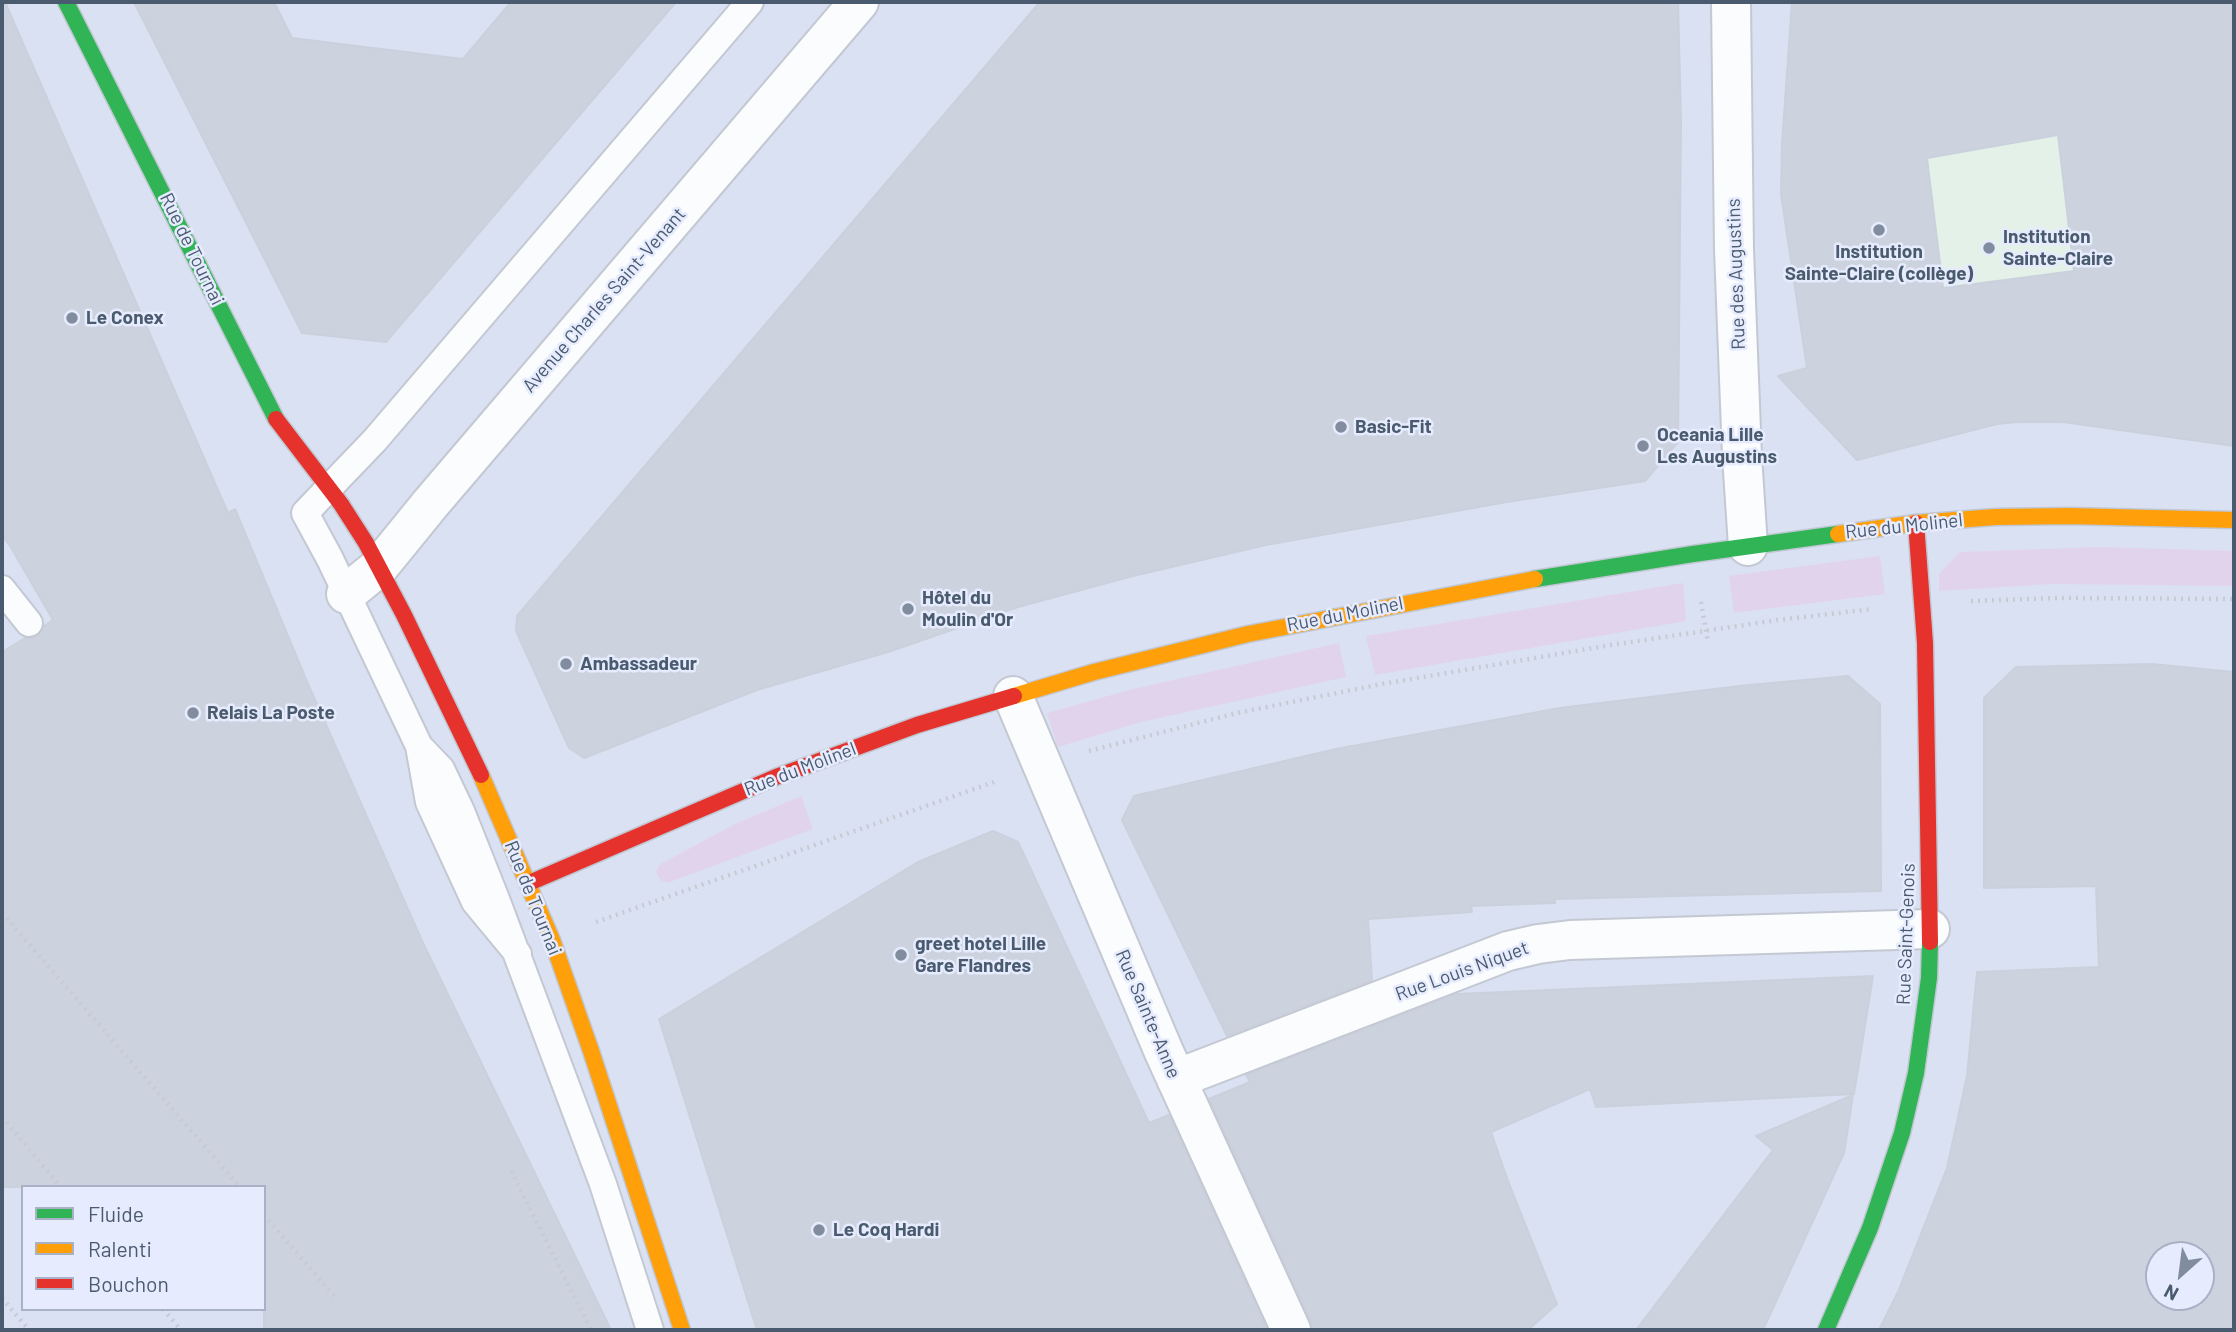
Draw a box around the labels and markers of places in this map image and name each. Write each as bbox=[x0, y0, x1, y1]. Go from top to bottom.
marker: Institution Sainte-Claire (collège) bbox=[1871, 222, 1887, 238]
place label: Institution Sainte-Claire bbox=[2003, 226, 2113, 270]
marker: Institution Sainte-Claire bbox=[1981, 240, 1997, 256]
place label: Institution Sainte-Claire (collège) bbox=[1785, 241, 1973, 285]
place label: Le Conex bbox=[86, 307, 164, 329]
marker: Le Conex bbox=[64, 310, 80, 326]
place label: Basic-Fit bbox=[1355, 416, 1432, 438]
marker: Basic-Fit bbox=[1333, 419, 1349, 435]
place label: Oceania Lille Les Augustins bbox=[1657, 424, 1777, 468]
marker: Oceania Lille Les Augustins bbox=[1635, 438, 1651, 454]
place label: Hôtel du Moulin d'Or bbox=[922, 587, 1013, 631]
marker: Hôtel du Moulin d'Or bbox=[900, 601, 916, 617]
place label: Ambassadeur bbox=[580, 653, 697, 675]
marker: Ambassadeur bbox=[558, 656, 574, 672]
place label: Relais La Poste bbox=[207, 702, 335, 724]
marker: Relais La Poste bbox=[185, 705, 201, 721]
place label: greet hotel Lille Gare Flandres bbox=[915, 933, 1046, 977]
marker: greet hotel Lille Gare Flandres bbox=[893, 947, 909, 963]
place label: Le Coq Hardi bbox=[833, 1219, 939, 1241]
marker: Le Coq Hardi bbox=[811, 1222, 827, 1238]

